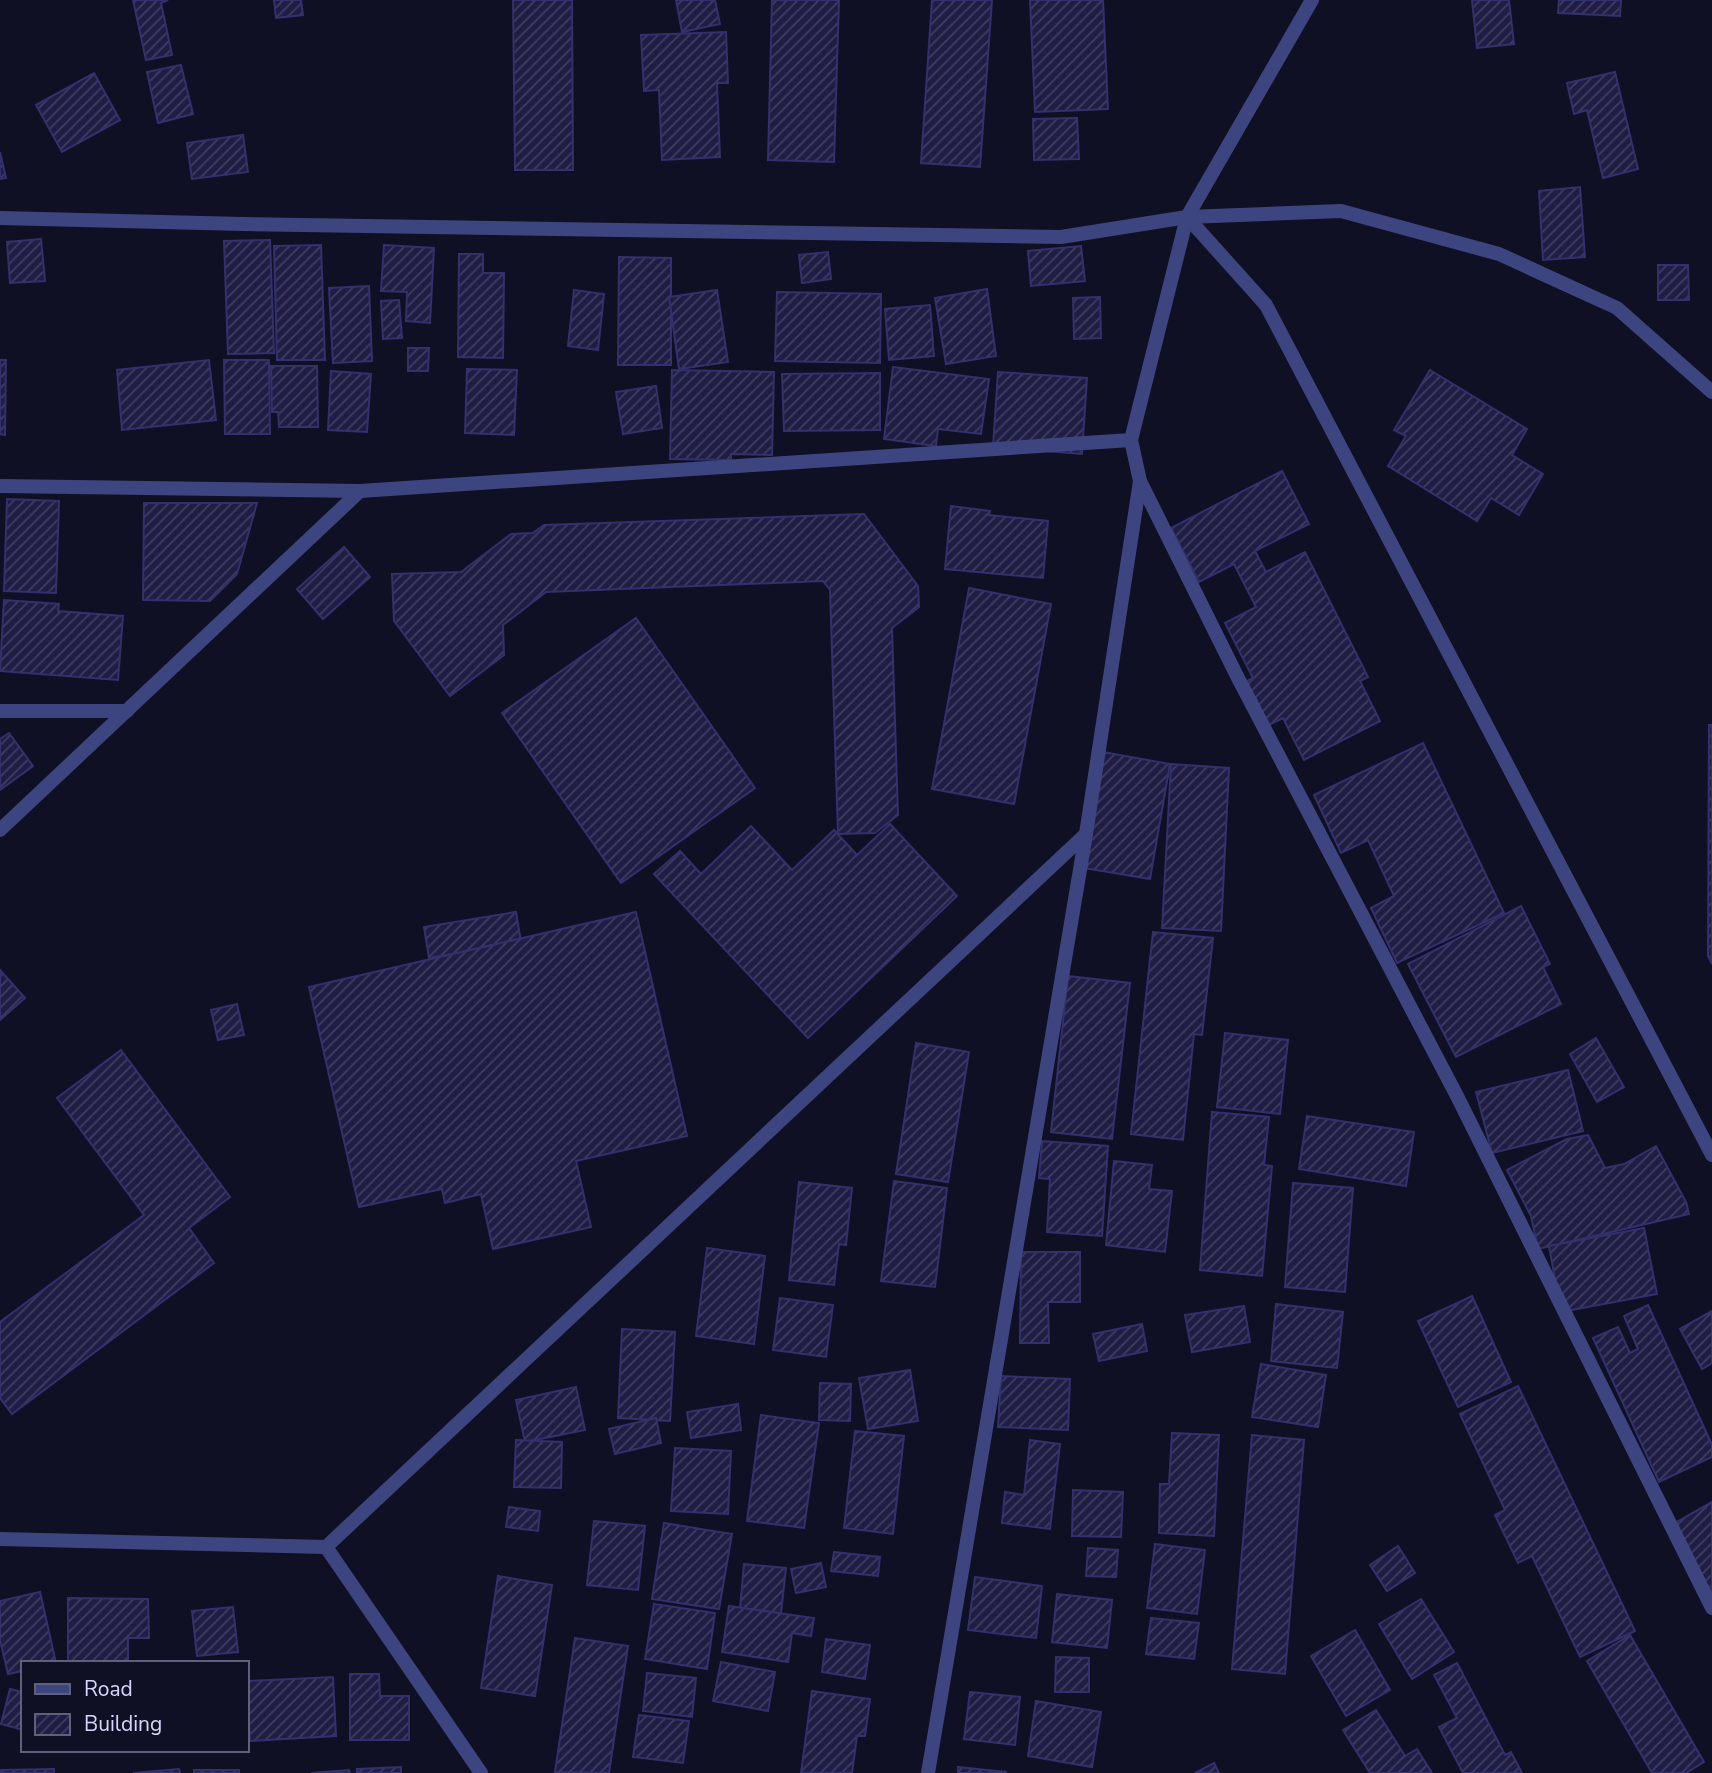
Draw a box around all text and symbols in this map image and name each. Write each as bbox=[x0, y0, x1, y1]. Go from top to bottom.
legend bbox=[21, 1661, 248, 1752]
text: Road bbox=[84, 1675, 133, 1703]
text: Building bbox=[84, 1710, 162, 1738]

